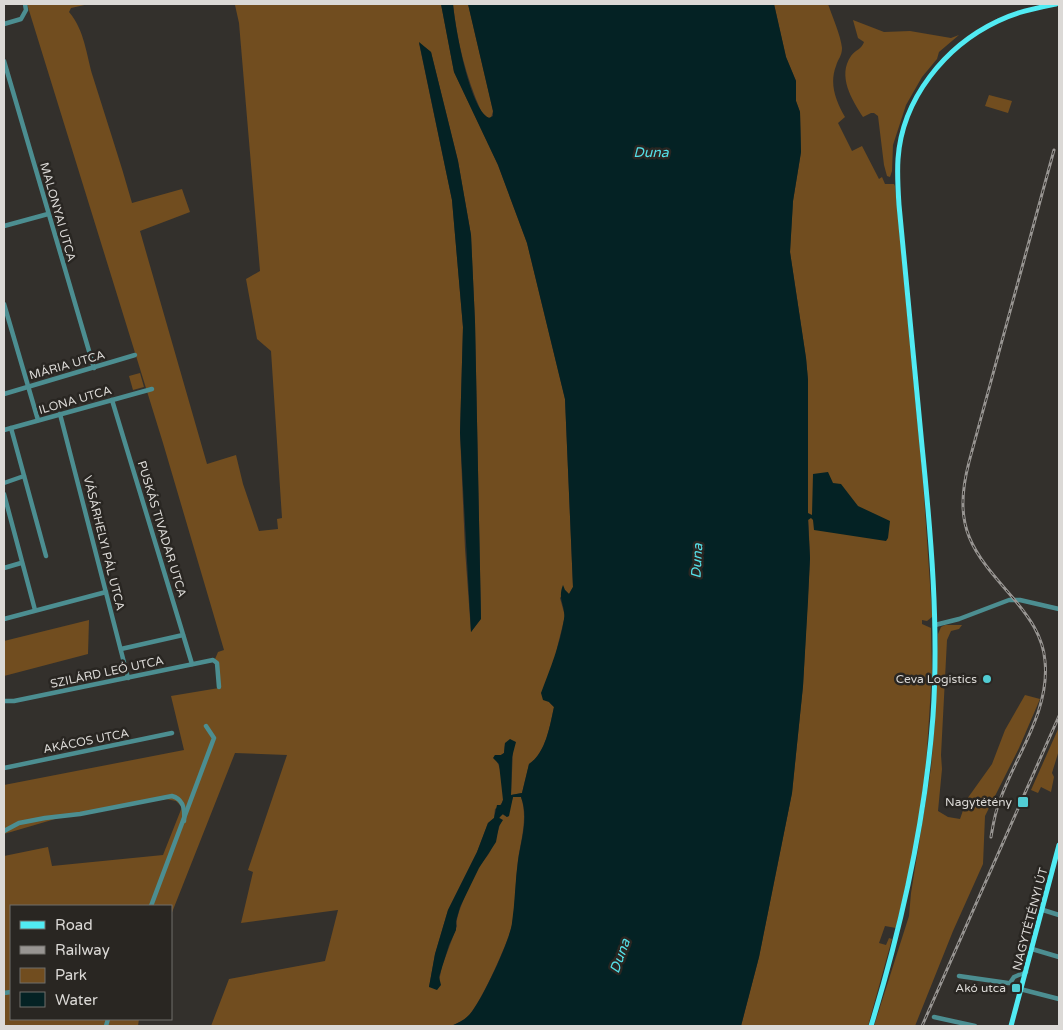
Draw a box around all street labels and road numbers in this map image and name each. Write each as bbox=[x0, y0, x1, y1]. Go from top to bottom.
street label: MALONYAI UTCA bbox=[37, 161, 79, 263]
street label: MÁRIA UTCA bbox=[28, 348, 106, 382]
street label: ILONA UTCA bbox=[37, 383, 113, 417]
street label: PUSKÁS TIVADAR UTCA bbox=[135, 459, 189, 599]
street label: VÁSÁRHELYI PÁL UTCA bbox=[80, 474, 128, 612]
street label: SZILÁRD LEÓ UTCA bbox=[49, 653, 165, 691]
street label: AKÁCOS UTCA bbox=[42, 726, 130, 756]
street label: NAGYTÉTÉNYI ÚT bbox=[1010, 865, 1051, 972]

